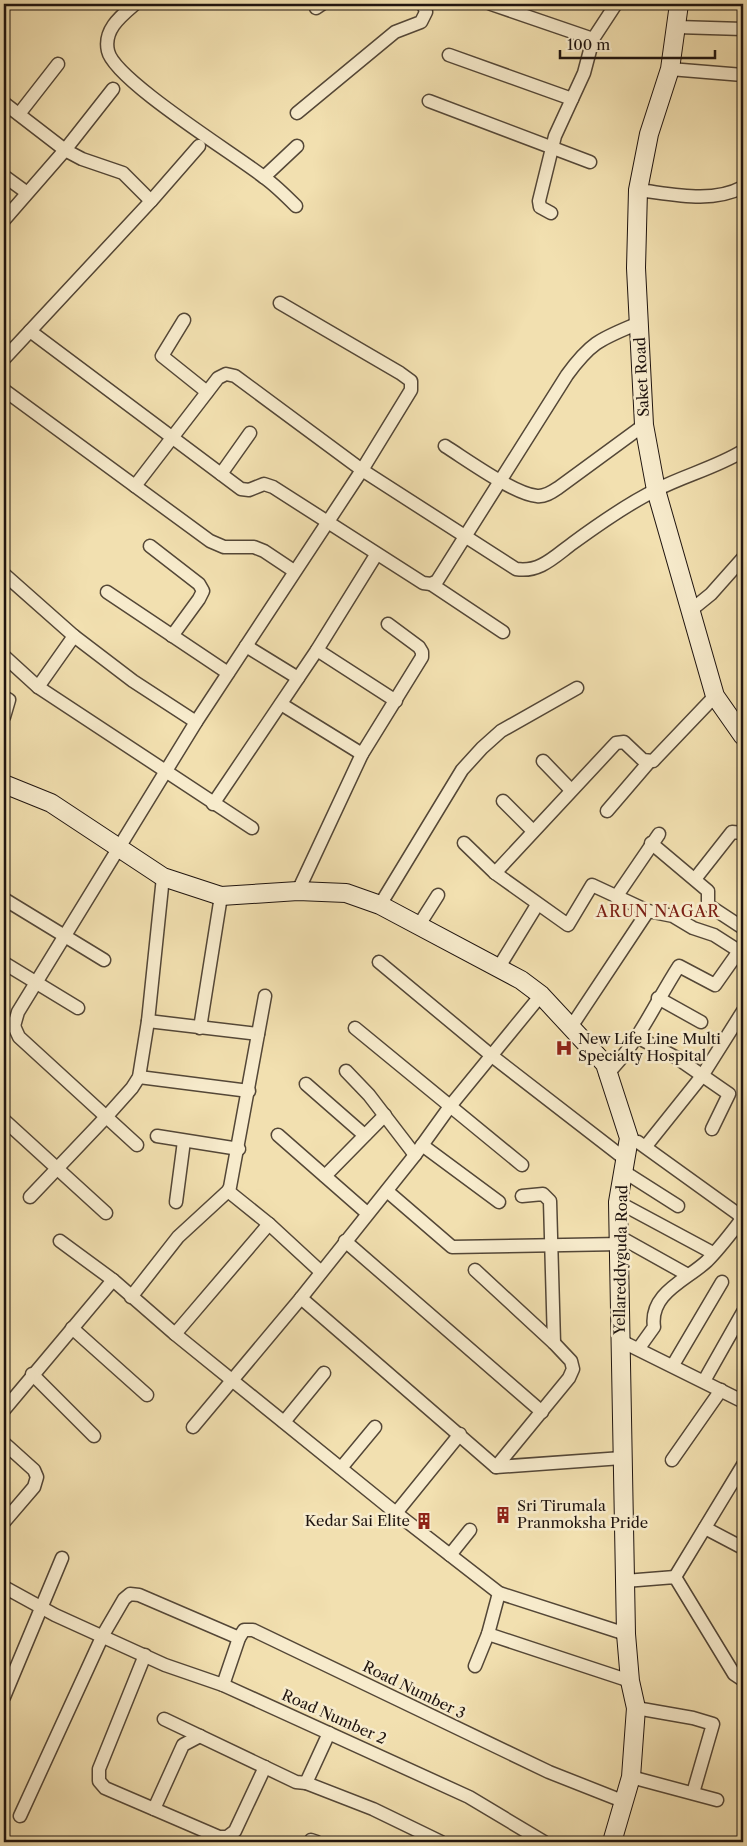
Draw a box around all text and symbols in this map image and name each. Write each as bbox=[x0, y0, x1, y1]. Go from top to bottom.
scale bar bbox=[560, 28, 714, 60]
text: 100 m bbox=[567, 35, 610, 54]
street label: Saket Road bbox=[630, 337, 653, 417]
district label: ARUN NAGAR bbox=[595, 901, 720, 921]
place label: New Life Line Multi Specialty Hospital bbox=[578, 1029, 721, 1065]
hospital icon: New Life Line Multi Specialty Hospital bbox=[554, 1038, 574, 1058]
street label: Yellareddyguda Road bbox=[610, 1185, 631, 1336]
place label: Sri Tirumala Pranmoksha Pride bbox=[517, 1496, 648, 1532]
building icon: Sri Tirumala Pranmoksha Pride bbox=[493, 1505, 513, 1525]
place label: Kedar Sai Elite bbox=[305, 1511, 410, 1530]
building icon: Kedar Sai Elite bbox=[414, 1511, 434, 1531]
street label: Road Number 3 bbox=[360, 1656, 469, 1723]
street label: Road Number 2 bbox=[279, 1685, 389, 1748]

